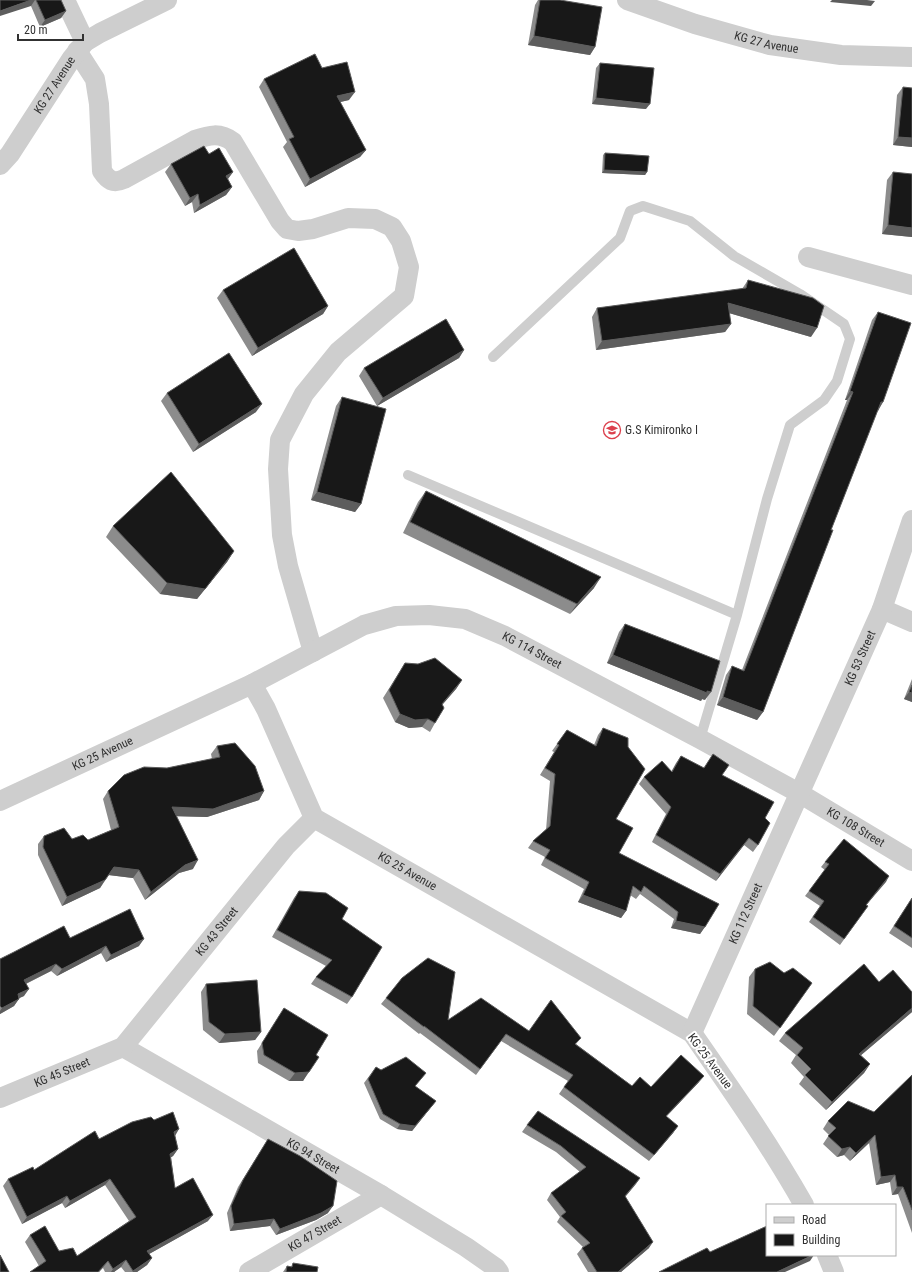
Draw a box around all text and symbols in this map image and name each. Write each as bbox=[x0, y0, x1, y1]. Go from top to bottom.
scale bar bbox=[18, 16, 83, 42]
text: 20 m bbox=[24, 23, 48, 37]
street label: KG 27 Avenue bbox=[733, 28, 800, 56]
street label: KG 27 Avenue bbox=[31, 53, 78, 116]
school or university icon: G.S Kimironko I bbox=[602, 420, 622, 440]
place label: G.S Kimironko I bbox=[625, 423, 698, 437]
street label: KG 53 Street bbox=[842, 628, 879, 688]
street label: KG 114 Street bbox=[500, 629, 564, 672]
street label: KG 25 Avenue bbox=[70, 733, 135, 774]
street label: KG 108 Street bbox=[824, 804, 888, 850]
street label: KG 25 Avenue bbox=[375, 849, 440, 894]
street label: KG 112 Street bbox=[726, 881, 765, 946]
street label: KG 43 Street bbox=[193, 904, 241, 959]
street label: KG 25 Avenue bbox=[685, 1031, 735, 1092]
street label: KG 45 Street bbox=[32, 1054, 92, 1090]
street label: KG 94 Street bbox=[284, 1135, 342, 1177]
legend bbox=[766, 1204, 896, 1256]
street label: KG 47 Street bbox=[286, 1213, 344, 1255]
text: Road bbox=[802, 1213, 826, 1227]
text: Building bbox=[802, 1233, 840, 1247]

